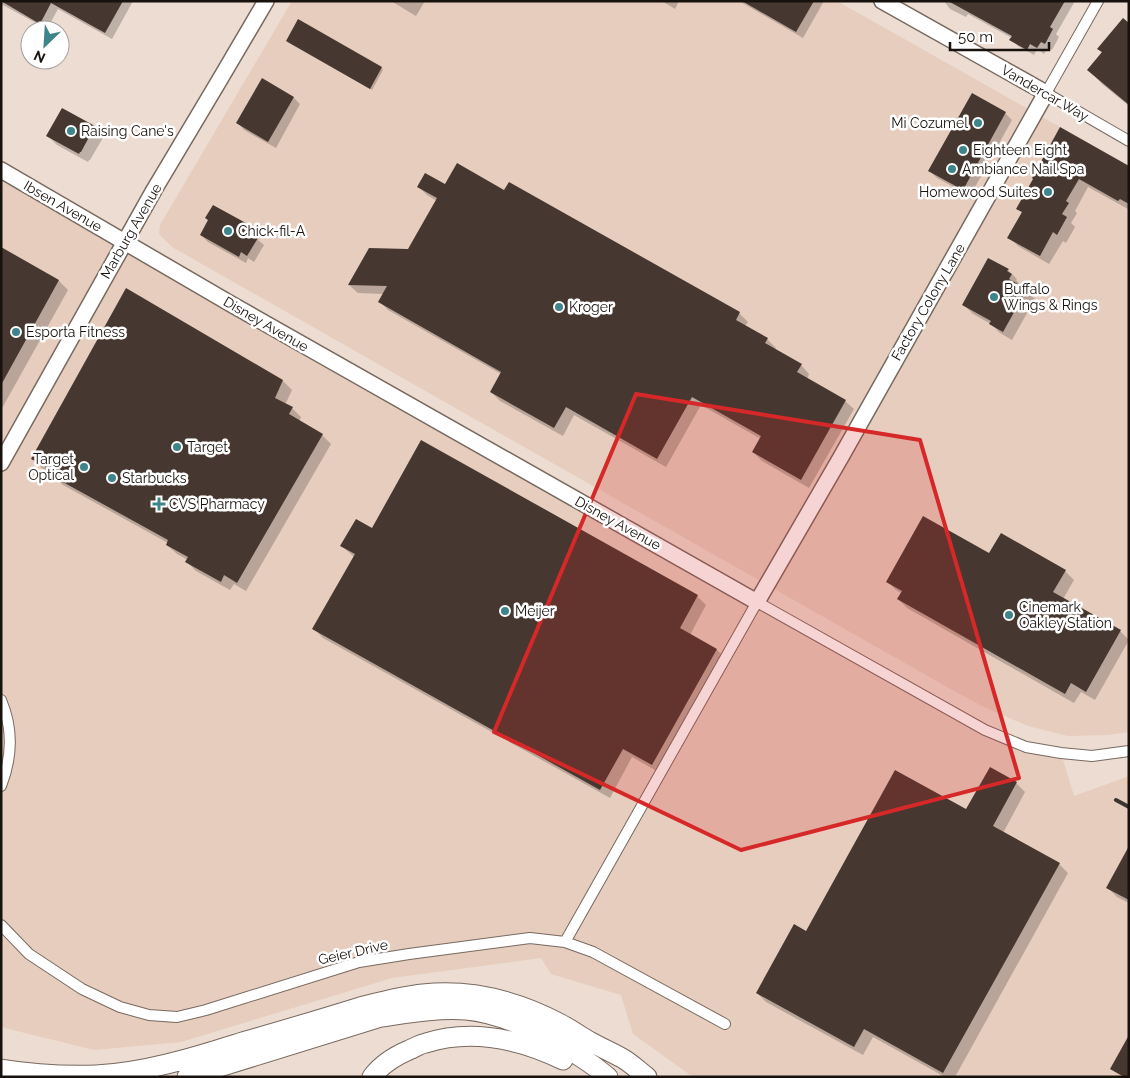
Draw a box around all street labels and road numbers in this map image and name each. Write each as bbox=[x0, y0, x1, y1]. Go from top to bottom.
street label: Vandercar Way bbox=[999, 62, 1092, 125]
street label: Ibsen Avenue bbox=[21, 177, 105, 235]
street label: Marburg Avenue bbox=[97, 181, 165, 281]
street label: Factory Colony Lane bbox=[888, 241, 968, 363]
street label: Disney Avenue bbox=[221, 293, 311, 355]
street label: Disney Avenue bbox=[572, 493, 664, 553]
street label: Geier Drive bbox=[317, 936, 389, 968]

